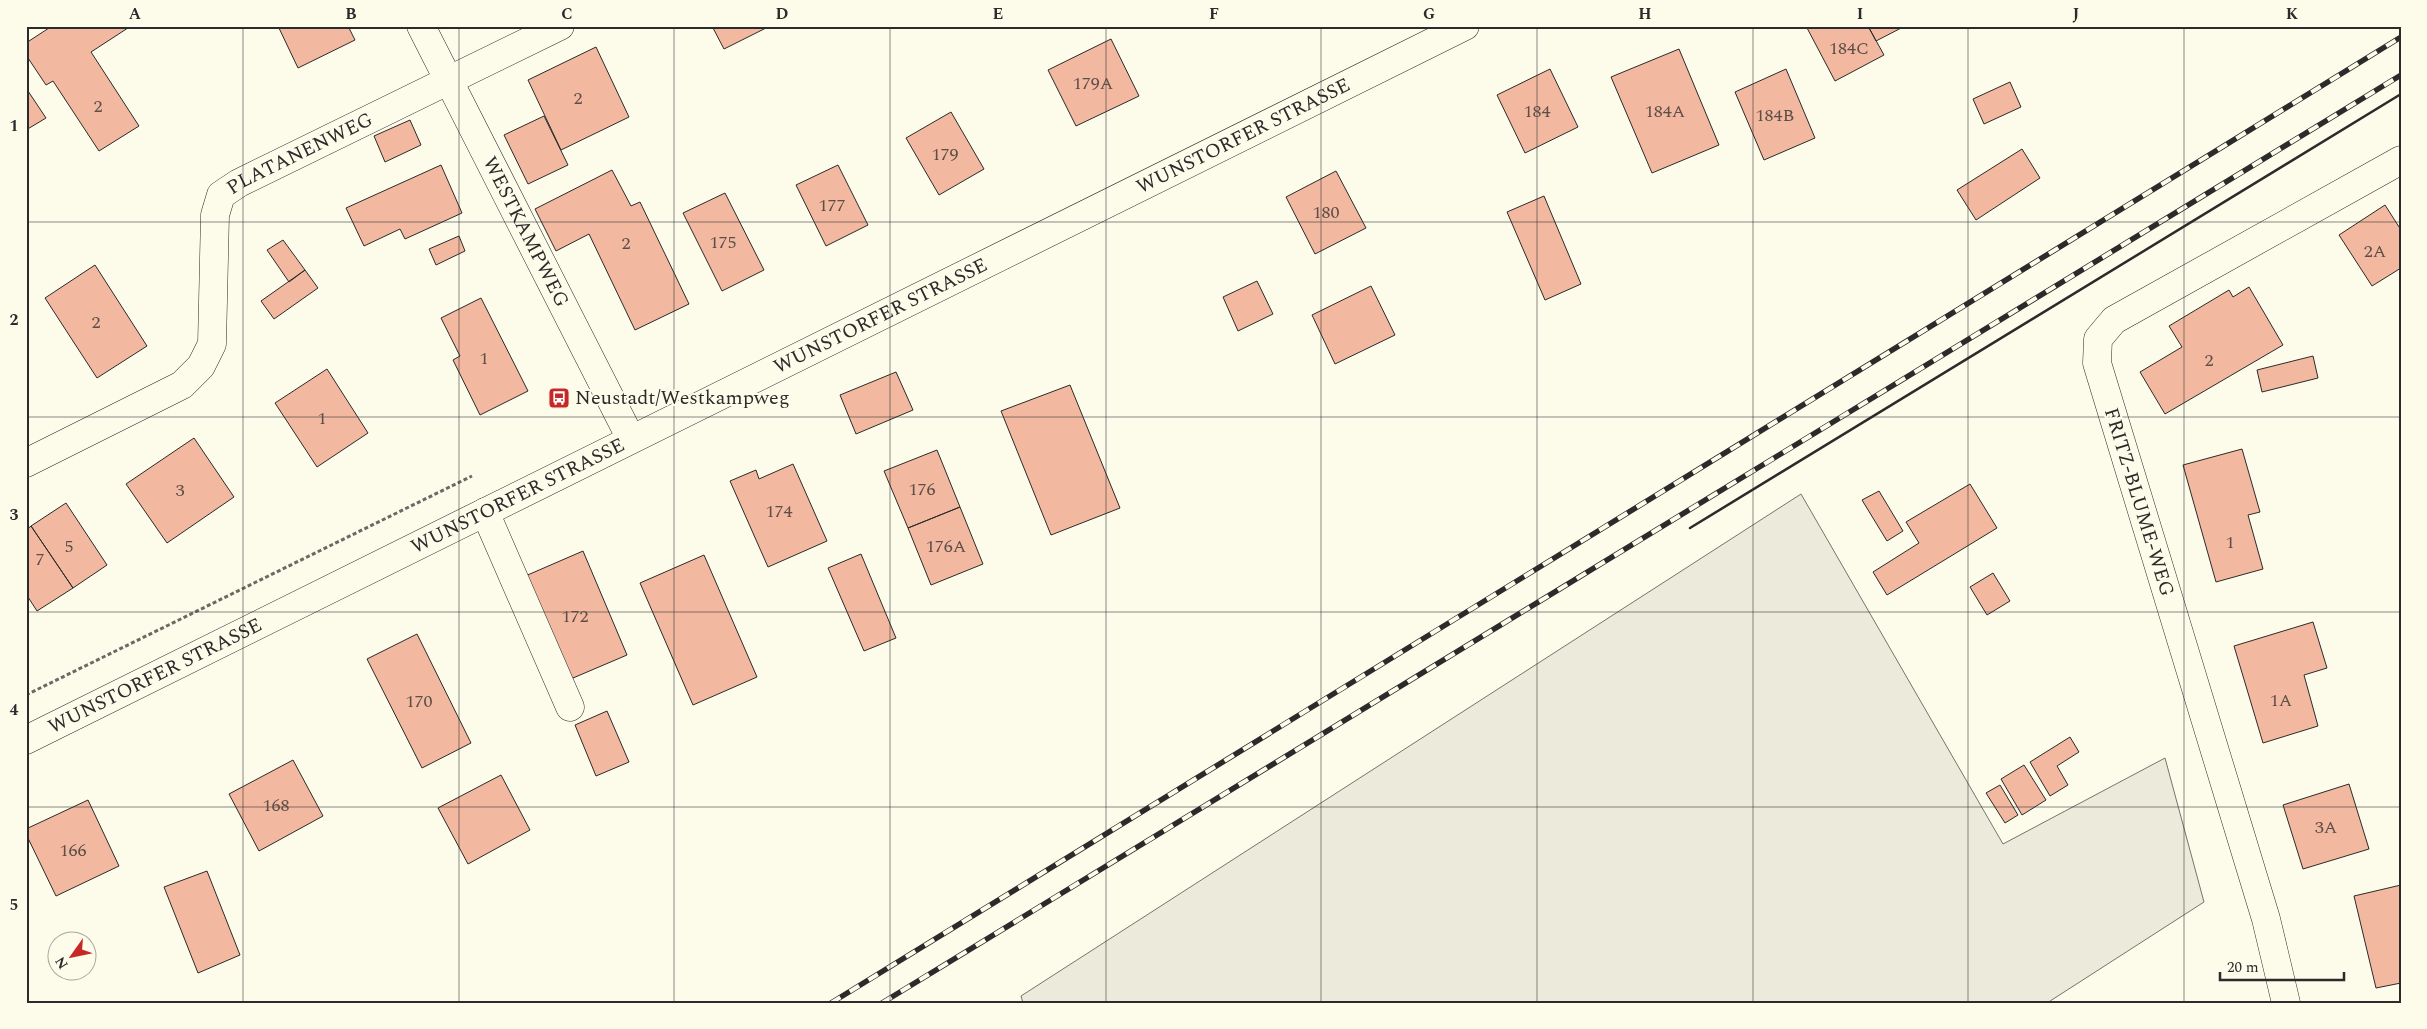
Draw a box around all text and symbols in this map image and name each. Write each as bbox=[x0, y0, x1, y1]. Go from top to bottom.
text: A bbox=[129, 2, 142, 26]
text: B bbox=[345, 2, 357, 26]
text: C bbox=[561, 2, 573, 26]
text: D bbox=[776, 2, 789, 26]
text: E bbox=[993, 2, 1003, 26]
text: F bbox=[1209, 2, 1219, 26]
text: G bbox=[1423, 2, 1435, 26]
text: H bbox=[1638, 2, 1652, 26]
text: I bbox=[1857, 2, 1863, 26]
text: J bbox=[2073, 2, 2080, 26]
text: K bbox=[2286, 2, 2299, 26]
house number: 184C bbox=[1829, 35, 1869, 62]
house number: 179A bbox=[1073, 70, 1113, 97]
street label: WUNSTORFER STRASSE bbox=[1131, 70, 1356, 202]
house number: 2 bbox=[574, 85, 583, 112]
house number: 2 bbox=[94, 93, 103, 120]
house number: 184 bbox=[1524, 98, 1551, 125]
house number: 184A bbox=[1645, 98, 1685, 125]
house number: 184B bbox=[1756, 102, 1794, 129]
street label: PLATANENWEG bbox=[220, 105, 378, 202]
text: 1 bbox=[10, 114, 18, 138]
house number: 179 bbox=[932, 141, 959, 168]
street label: WESTKAMPWEG bbox=[475, 151, 577, 312]
house number: 177 bbox=[819, 192, 846, 219]
house number: 180 bbox=[1313, 199, 1340, 226]
house number: 175 bbox=[710, 229, 737, 256]
house number: 2 bbox=[622, 230, 631, 257]
house number: 2A bbox=[2364, 238, 2386, 265]
street label: WUNSTORFER STRASSE bbox=[768, 250, 993, 382]
text: 2 bbox=[10, 308, 19, 332]
house number: 2 bbox=[92, 309, 101, 336]
house number: 1 bbox=[480, 345, 489, 372]
house number: 2 bbox=[2205, 347, 2214, 374]
place label: Neustadt/Westkampweg bbox=[575, 383, 790, 413]
bus stop icon: Neustadt/Westkampweg bbox=[547, 386, 571, 410]
street label: FRITZ-BLUME-WEG bbox=[2096, 404, 2182, 600]
house number: 1 bbox=[318, 405, 327, 432]
street label: WUNSTORFER STRASSE bbox=[406, 430, 630, 562]
house number: 176 bbox=[909, 476, 936, 503]
house number: 3 bbox=[176, 477, 185, 504]
house number: 174 bbox=[766, 498, 793, 525]
text: 3 bbox=[10, 503, 19, 527]
house number: 1 bbox=[2226, 529, 2235, 556]
house number: 5 bbox=[65, 533, 74, 560]
house number: 176A bbox=[926, 533, 966, 560]
house number: 7 bbox=[36, 546, 45, 573]
house number: 172 bbox=[562, 603, 589, 630]
street label: WUNSTORFER STRASSE bbox=[43, 610, 267, 742]
house number: 1A bbox=[2270, 687, 2292, 714]
house number: 170 bbox=[406, 688, 433, 715]
text: 4 bbox=[10, 698, 19, 722]
house number: 168 bbox=[263, 792, 290, 819]
house number: 3A bbox=[2315, 814, 2337, 841]
house number: 166 bbox=[60, 837, 87, 864]
text: 5 bbox=[10, 893, 18, 917]
north arrow bbox=[48, 932, 98, 982]
scale bar bbox=[2220, 949, 2343, 981]
text: N bbox=[50, 952, 73, 973]
text: 20 m bbox=[2227, 956, 2259, 979]

